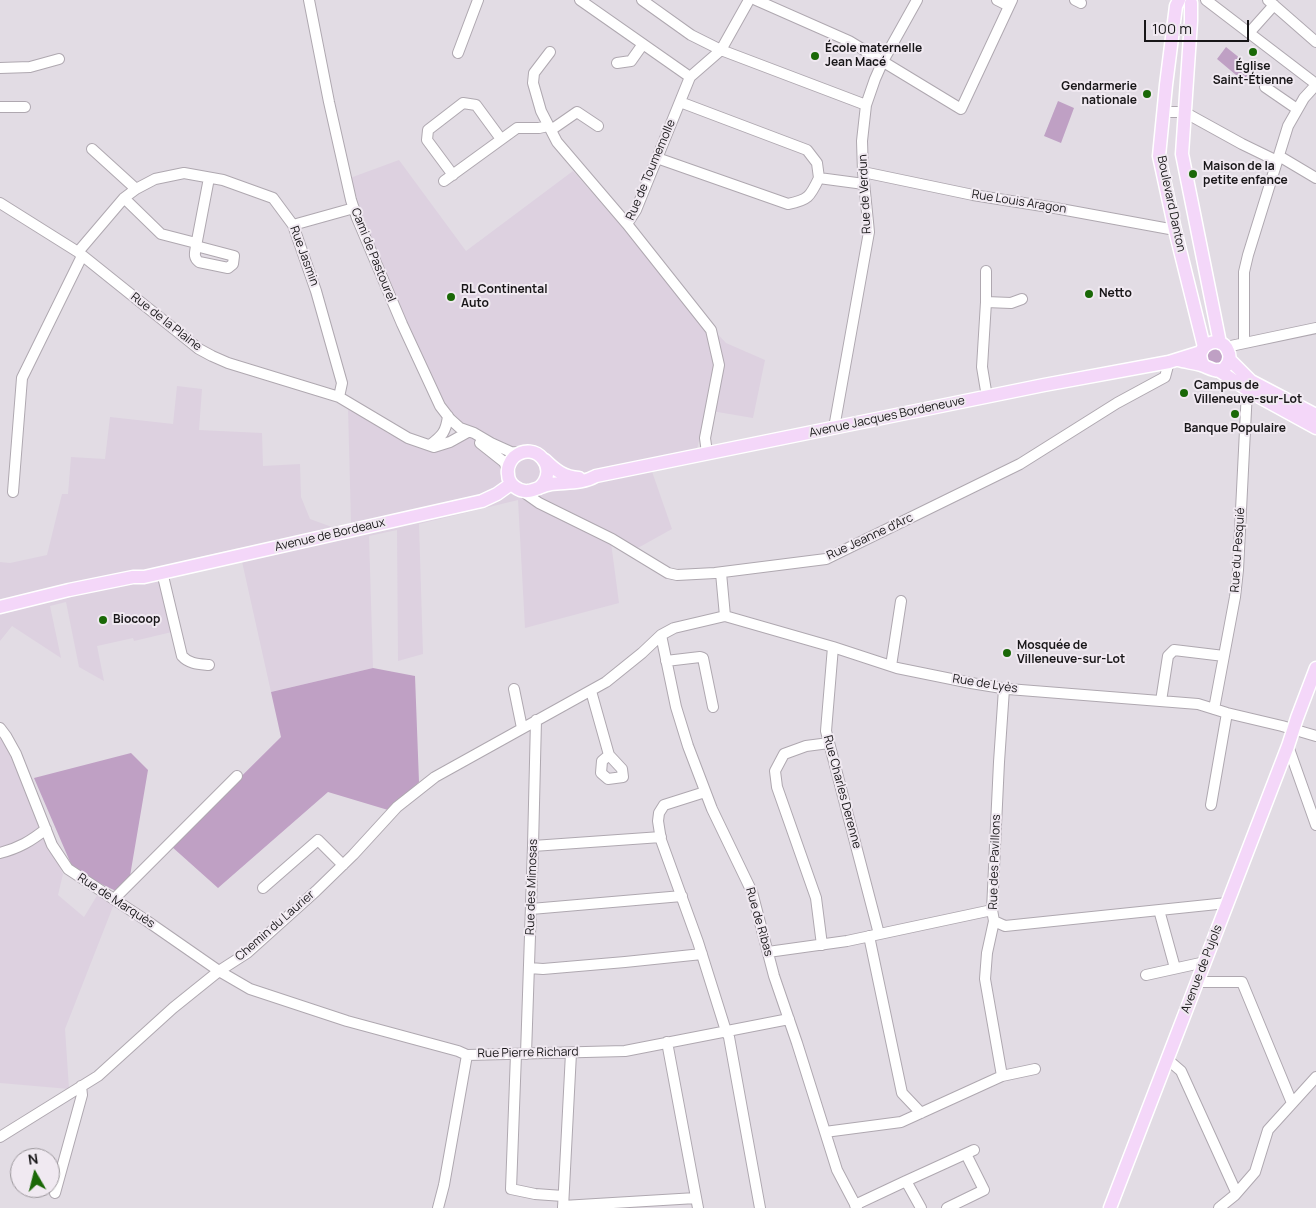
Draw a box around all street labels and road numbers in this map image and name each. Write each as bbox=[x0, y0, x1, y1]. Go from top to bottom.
street label: Rue de Toumemolle bbox=[623, 118, 679, 222]
street label: Rue de Verdun bbox=[856, 154, 874, 234]
street label: Boulevard Danton bbox=[1154, 155, 1188, 253]
street label: Rue Louis Aragon bbox=[971, 187, 1067, 217]
street label: Cami de Pastourel bbox=[348, 206, 398, 304]
street label: Rue Jasmin bbox=[287, 224, 321, 288]
street label: Rue de la Plaine bbox=[128, 290, 204, 354]
street label: Avenue Jacques Bordeneuve bbox=[808, 393, 966, 441]
street label: Rue du Pesquié bbox=[1228, 507, 1248, 593]
street label: Rue Jeanne d'Arc bbox=[825, 511, 915, 563]
street label: Avenue de Bordeaux bbox=[273, 515, 387, 555]
street label: Rue de Lyès bbox=[951, 672, 1019, 696]
street label: Rue Charles Derenne bbox=[820, 734, 864, 850]
street label: Rue des Pavillons bbox=[986, 814, 1004, 910]
street label: Rue des Mimosas bbox=[523, 839, 541, 935]
street label: Rue de Marquès bbox=[75, 871, 157, 931]
street label: Rue de Ribas bbox=[742, 886, 776, 958]
street label: Chemin du Laurier bbox=[233, 888, 317, 964]
street label: Avenue de Pujols bbox=[1179, 923, 1225, 1015]
street label: Rue Pierre Richard bbox=[477, 1045, 579, 1061]

